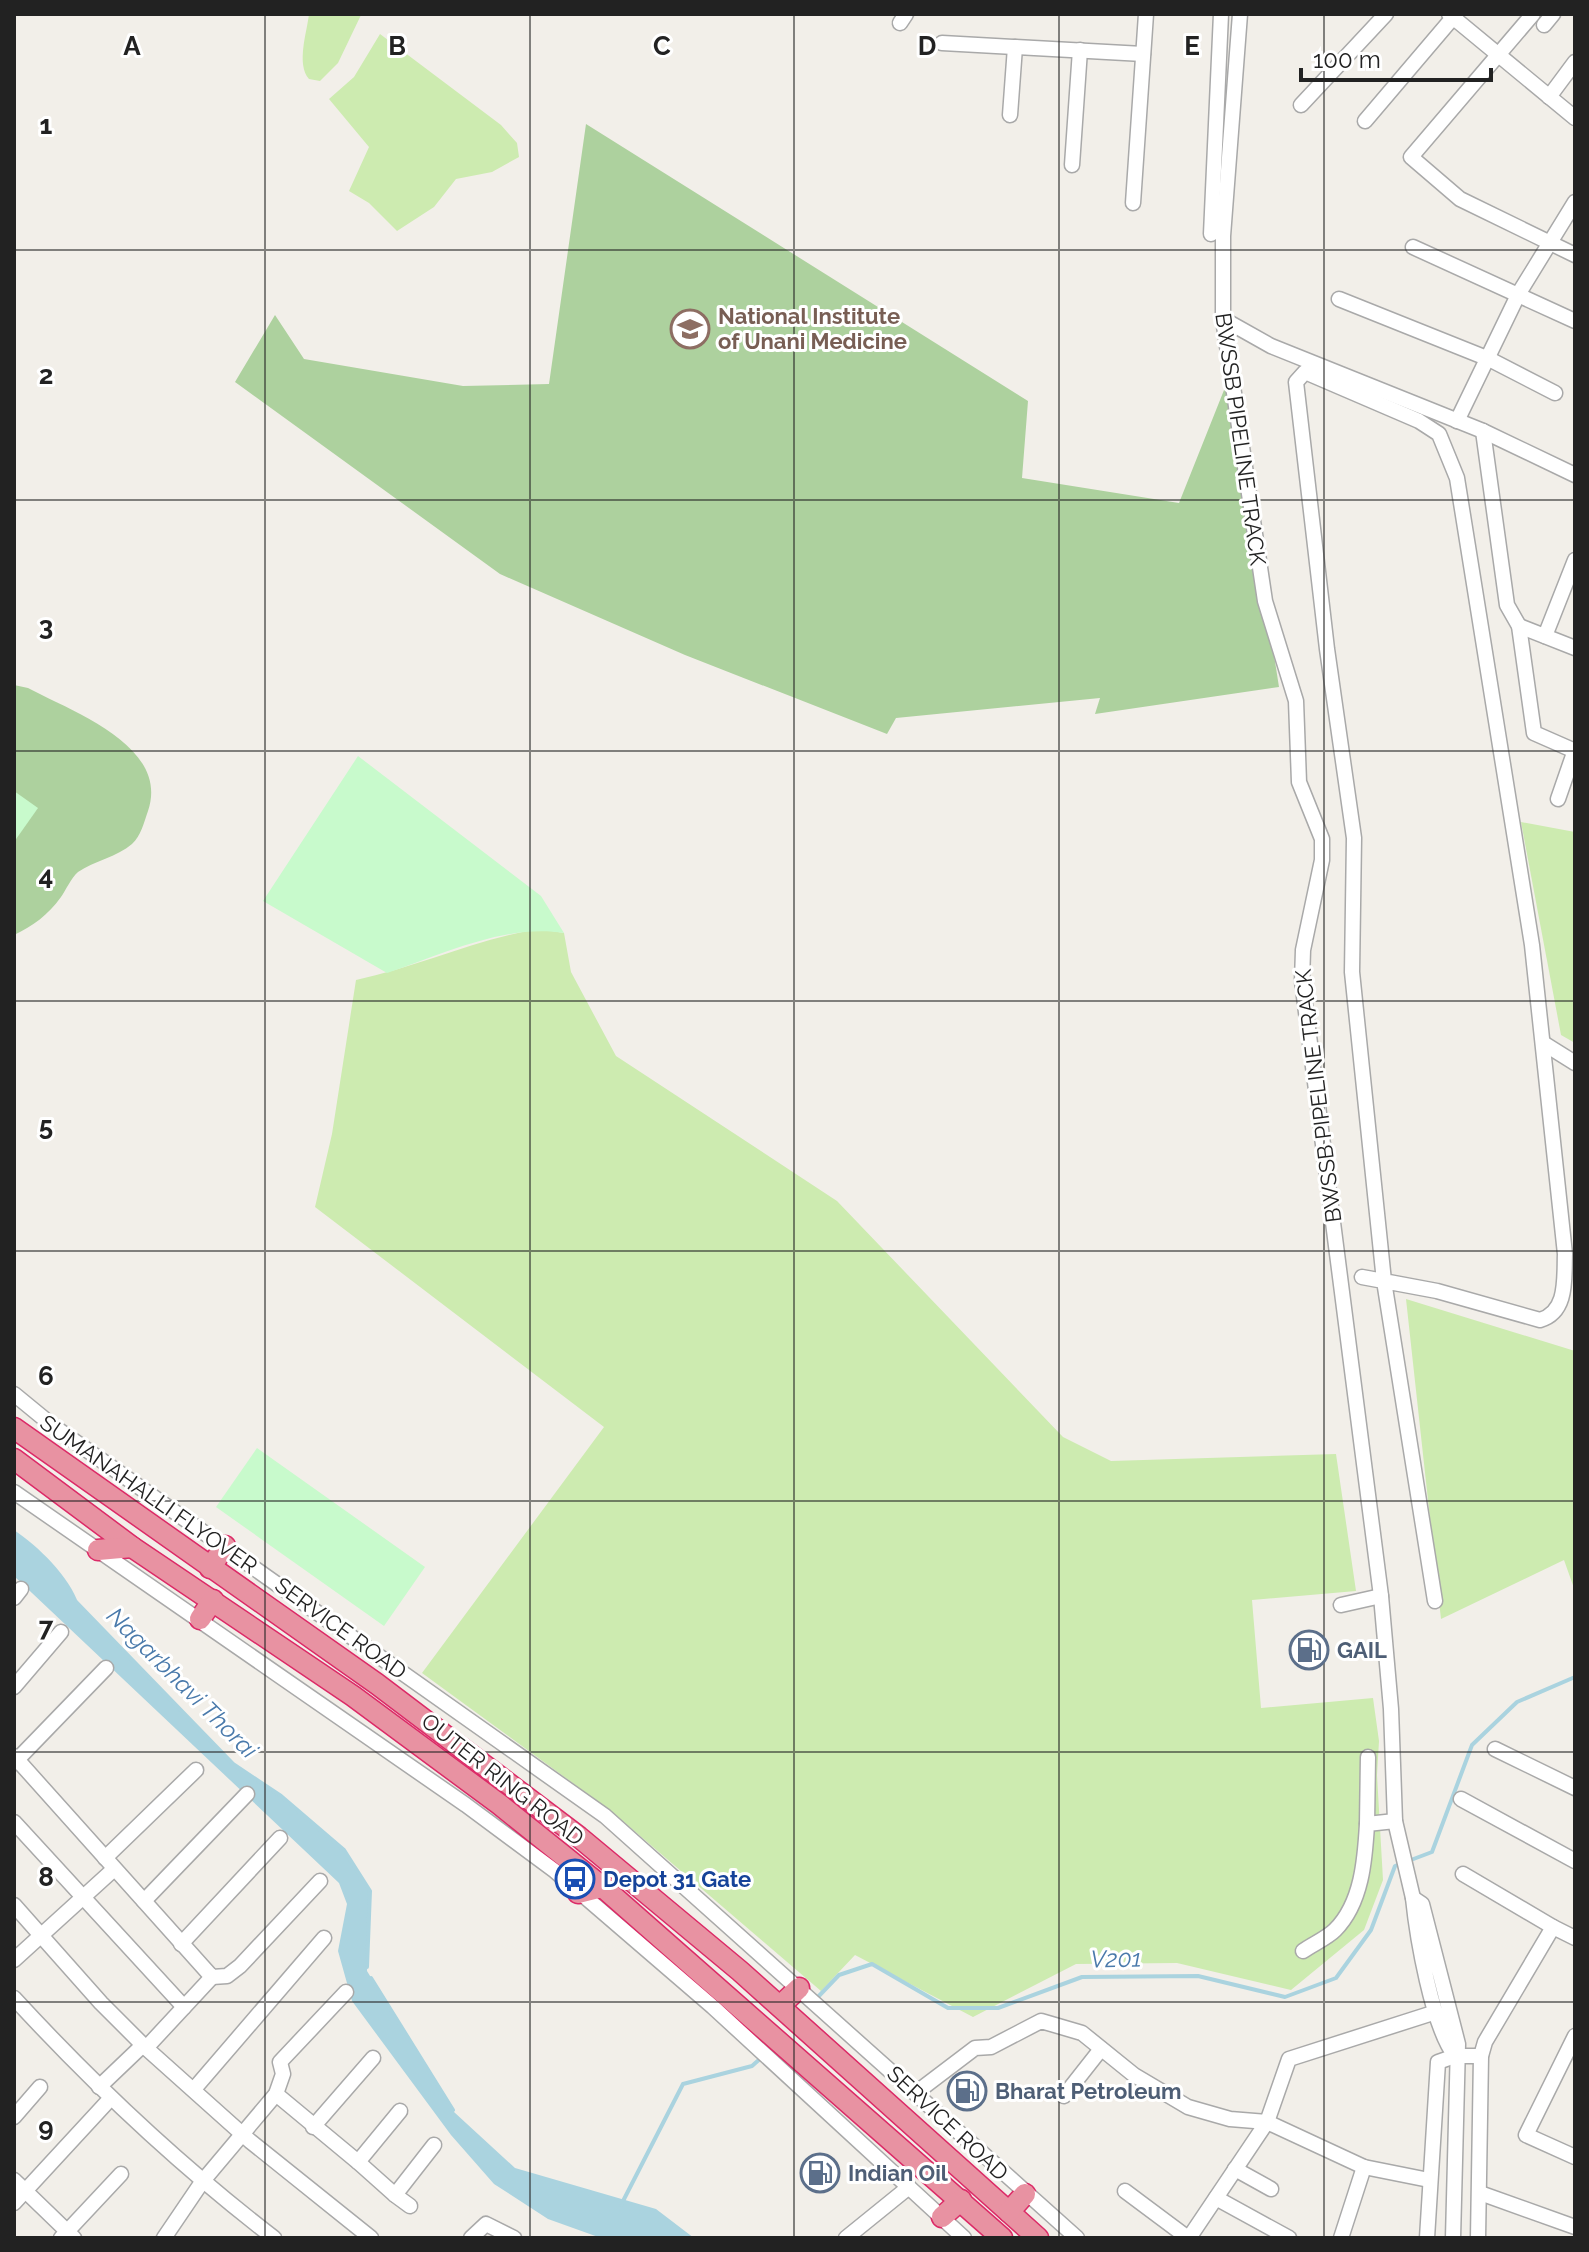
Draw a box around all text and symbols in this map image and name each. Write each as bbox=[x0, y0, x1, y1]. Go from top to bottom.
text: A bbox=[123, 31, 141, 61]
text: B bbox=[388, 31, 406, 61]
text: C bbox=[653, 31, 671, 61]
text: D bbox=[918, 31, 936, 61]
text: E bbox=[1184, 31, 1200, 61]
scale bar bbox=[1301, 32, 1491, 82]
text: 100 m bbox=[1313, 45, 1381, 74]
text: 1 bbox=[40, 110, 53, 140]
place label: National Institute of Unani Medicine bbox=[718, 303, 907, 354]
school or university icon: National Institute of Unani Medicine bbox=[669, 308, 711, 350]
street label: BWSSB PIPELINE TRACK bbox=[1210, 311, 1272, 568]
text: 2 bbox=[39, 360, 53, 390]
text: 3 bbox=[39, 611, 53, 641]
text: 4 bbox=[39, 861, 53, 891]
street label: BWSSB PIPELINE TRACK bbox=[1289, 967, 1346, 1224]
text: 5 bbox=[39, 1111, 53, 1141]
text: 6 bbox=[38, 1361, 54, 1391]
street label: SUMANAHALLI FLYOVER bbox=[35, 1409, 263, 1579]
street label: SERVICE ROAD bbox=[270, 1572, 412, 1684]
water label: Nagarbhavi Thorai bbox=[101, 1601, 264, 1765]
text: 7 bbox=[39, 1612, 54, 1642]
fuel station icon: GAIL bbox=[1288, 1629, 1330, 1671]
place label: GAIL bbox=[1337, 1637, 1387, 1663]
street label: OUTER RING ROAD bbox=[417, 1707, 589, 1851]
bus stop icon: Depot 31 Gate bbox=[554, 1858, 596, 1900]
text: 8 bbox=[38, 1862, 54, 1892]
place label: Depot 31 Gate bbox=[603, 1866, 751, 1892]
water label: V201 bbox=[1090, 1944, 1142, 1973]
street label: SERVICE ROAD bbox=[882, 2060, 1014, 2186]
fuel station icon: Bharat Petroleum bbox=[946, 2070, 988, 2112]
place label: Bharat Petroleum bbox=[995, 2078, 1181, 2104]
text: 9 bbox=[38, 2112, 54, 2142]
fuel station icon: Indian Oil bbox=[799, 2152, 841, 2194]
place label: Indian Oil bbox=[848, 2160, 949, 2186]

